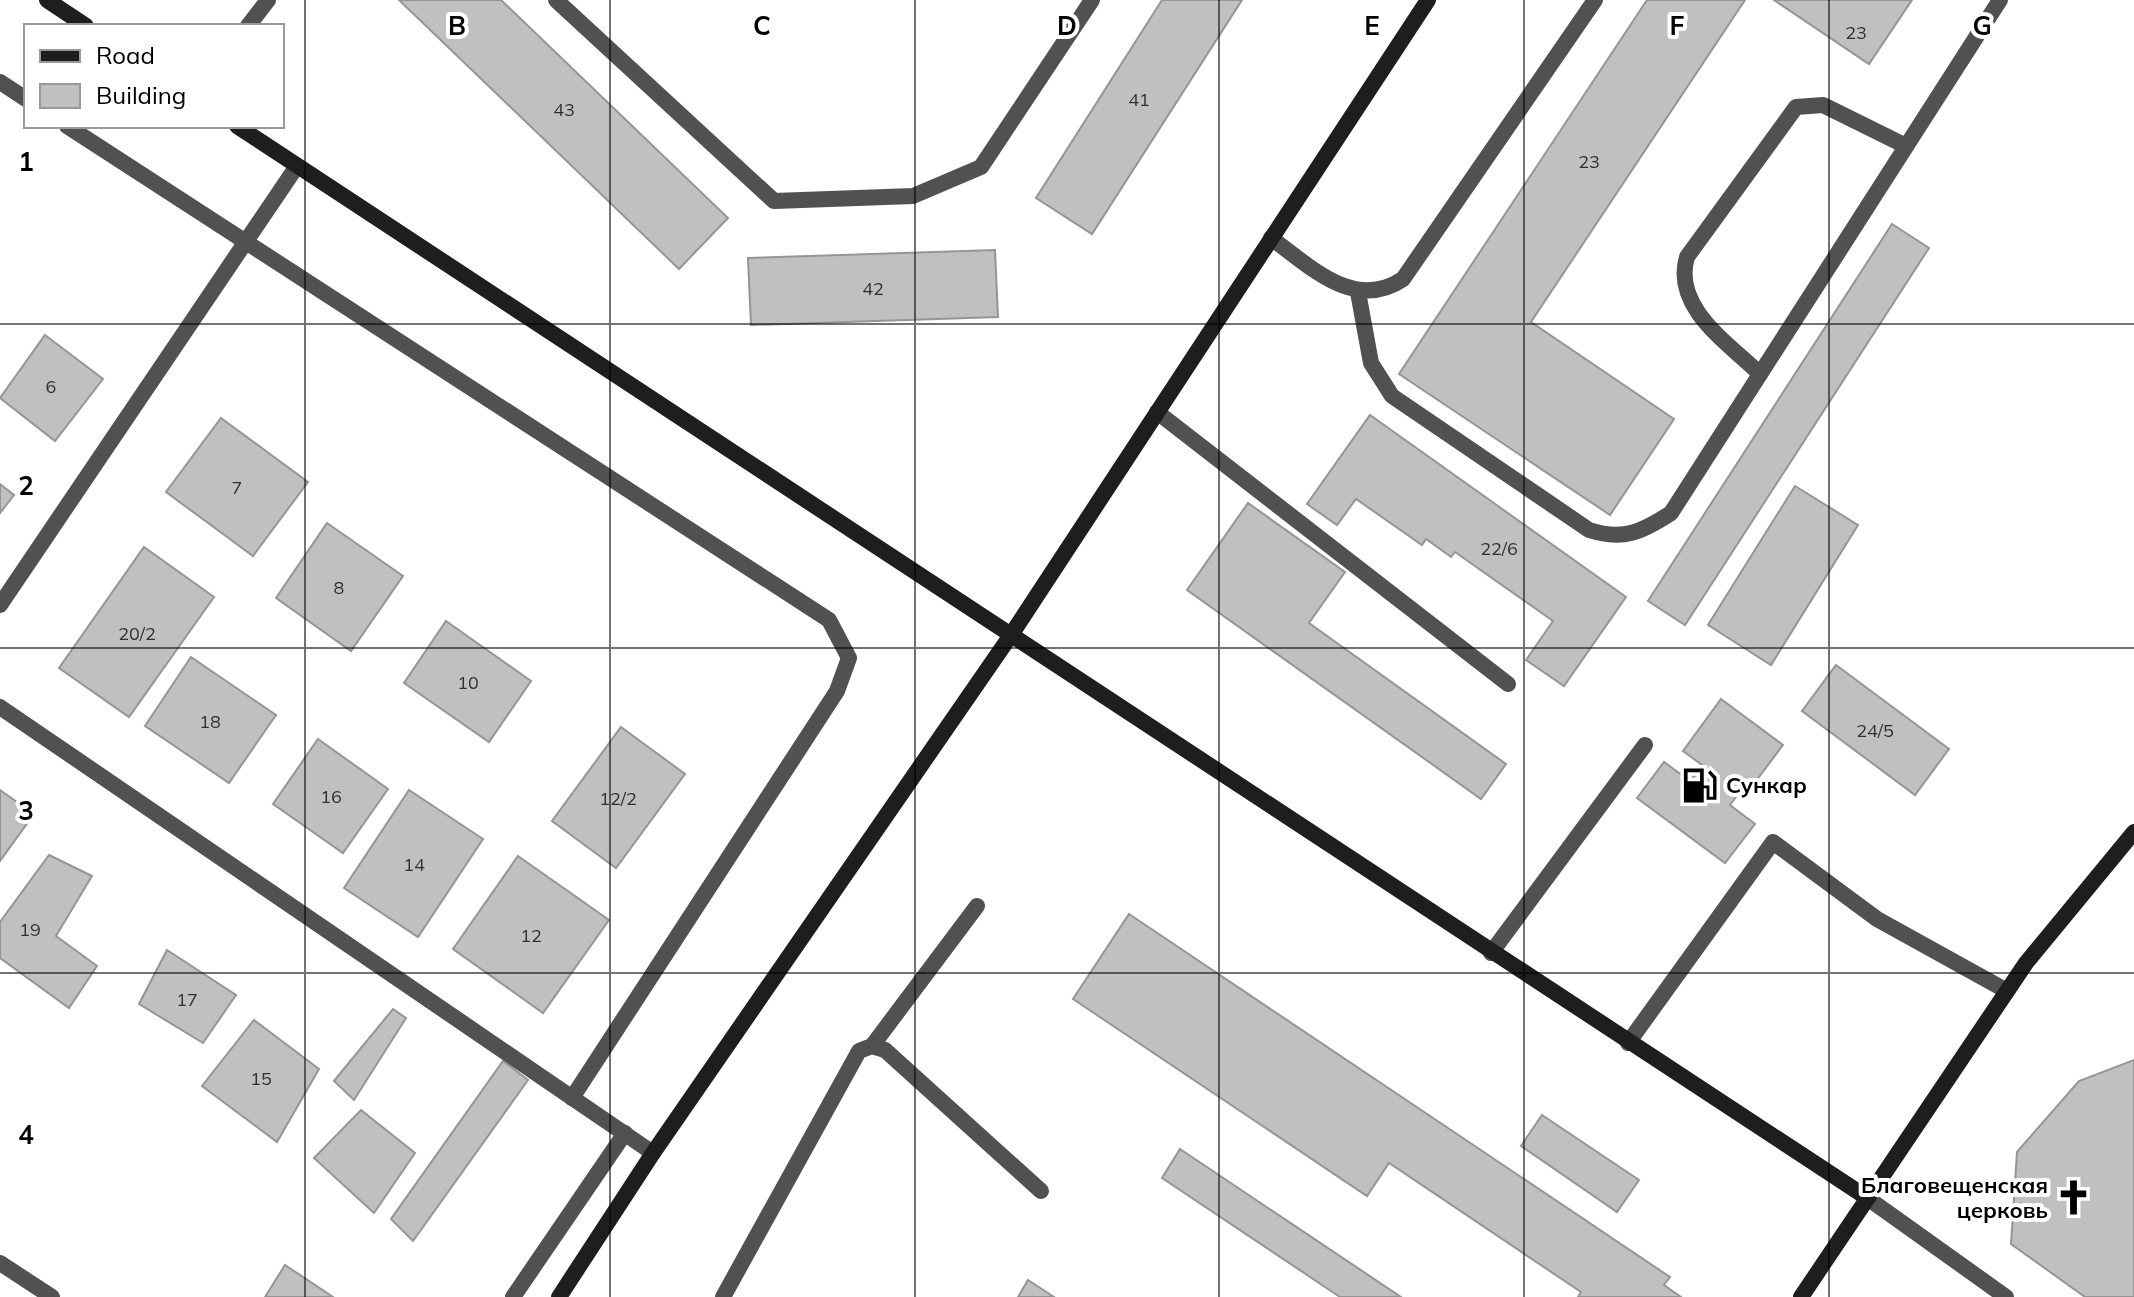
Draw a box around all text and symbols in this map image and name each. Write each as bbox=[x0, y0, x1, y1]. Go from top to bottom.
text: B bbox=[448, 9, 466, 42]
text: C bbox=[753, 9, 771, 42]
text: D bbox=[1057, 9, 1077, 42]
text: E bbox=[1364, 9, 1380, 42]
text: F bbox=[1670, 9, 1685, 42]
text: G bbox=[1972, 9, 1992, 42]
house number: 23 bbox=[1845, 21, 1867, 44]
legend bbox=[24, 24, 284, 128]
text: Road bbox=[96, 40, 155, 70]
text: Building bbox=[96, 80, 186, 110]
house number: 41 bbox=[1128, 88, 1150, 111]
house number: 43 bbox=[553, 98, 575, 121]
text: 1 bbox=[18, 145, 34, 178]
house number: 23 bbox=[1578, 150, 1600, 173]
house number: 42 bbox=[862, 277, 884, 300]
house number: 6 bbox=[46, 375, 56, 398]
text: 2 bbox=[18, 469, 34, 502]
house number: 7 bbox=[232, 476, 242, 499]
house number: 22/6 bbox=[1480, 537, 1518, 560]
house number: 8 bbox=[334, 576, 344, 599]
house number: 20/2 bbox=[118, 622, 156, 645]
house number: 10 bbox=[457, 671, 479, 694]
house number: 18 bbox=[199, 710, 221, 733]
house number: 24/5 bbox=[1856, 719, 1894, 742]
fuel station icon: Сункар bbox=[1681, 766, 1719, 804]
place label: Сункар bbox=[1726, 771, 1807, 799]
house number: 16 bbox=[320, 785, 342, 808]
house number: 12/2 bbox=[599, 787, 637, 810]
text: 3 bbox=[18, 794, 34, 827]
house number: 14 bbox=[403, 853, 425, 876]
house number: 19 bbox=[19, 918, 41, 941]
house number: 12 bbox=[520, 924, 542, 947]
house number: 17 bbox=[176, 988, 198, 1011]
house number: 15 bbox=[250, 1067, 272, 1090]
text: 4 bbox=[18, 1118, 34, 1151]
place label: Благовещенская церковь bbox=[1861, 1171, 2048, 1224]
church icon: Благовещенская церковь bbox=[2055, 1179, 2093, 1217]

